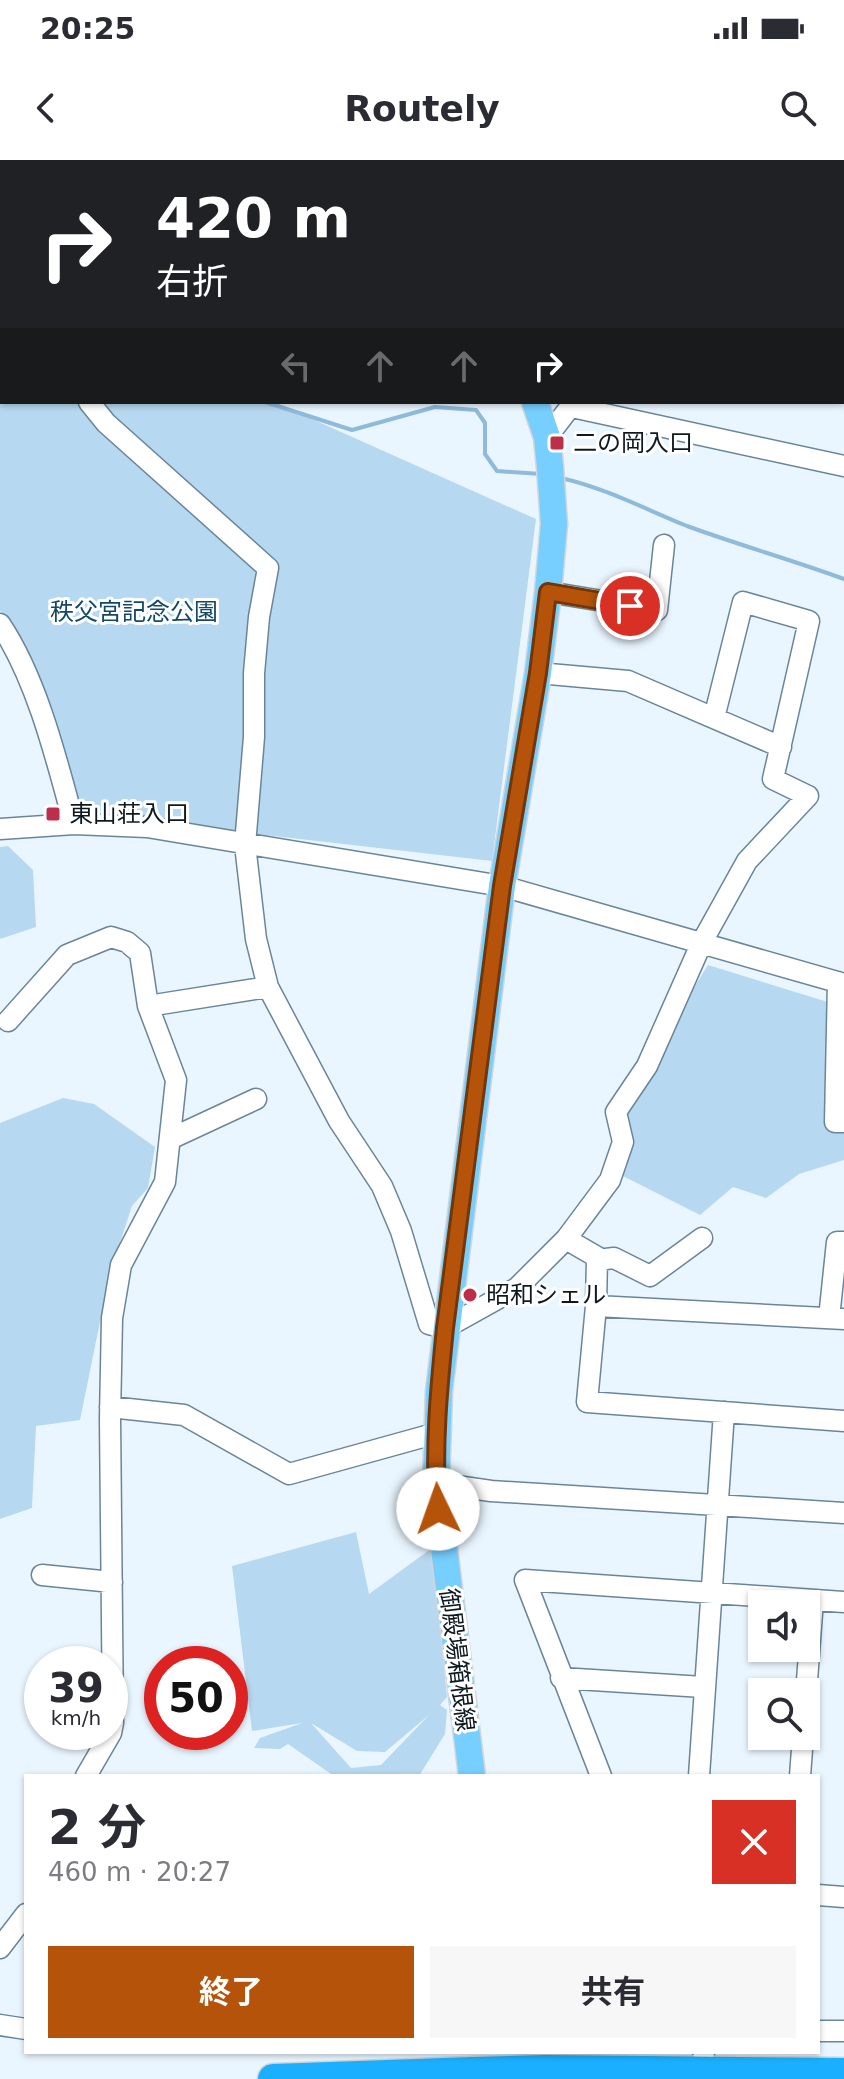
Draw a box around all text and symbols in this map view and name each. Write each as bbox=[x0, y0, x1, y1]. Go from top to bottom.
text: 20:25 bbox=[40, 11, 136, 46]
icon: back bbox=[24, 86, 68, 130]
icon: search bbox=[776, 86, 820, 130]
text: Routely bbox=[344, 88, 500, 129]
text: 420 m bbox=[156, 185, 351, 250]
icon: right bbox=[24, 192, 128, 296]
text: 右折 bbox=[156, 261, 228, 302]
icon: left bbox=[274, 344, 318, 388]
icon: ahead bbox=[358, 344, 402, 388]
icon: ahead bbox=[442, 344, 486, 388]
icon: right bbox=[526, 344, 570, 388]
place label: 二の岡入口 bbox=[573, 429, 693, 457]
marker: 二の岡入口 bbox=[548, 434, 566, 452]
pin bbox=[596, 572, 664, 640]
icon: arrive bbox=[608, 584, 652, 628]
park label: 秩父宮記念公園 bbox=[50, 598, 218, 626]
place label: 東山荘入口 bbox=[69, 800, 189, 828]
marker: 東山荘入口 bbox=[44, 805, 62, 823]
place label: 昭和シェル bbox=[486, 1281, 606, 1309]
marker: 昭和シェル bbox=[461, 1286, 479, 1304]
position arrow bbox=[396, 1467, 480, 1551]
street label: 御殿場箱根線 bbox=[434, 1587, 480, 1733]
map controls bbox=[748, 1590, 820, 1750]
button: sound bbox=[748, 1590, 820, 1662]
speed limit sign: 50 bbox=[144, 1646, 248, 1750]
text: 39 bbox=[48, 1665, 104, 1711]
button: search bbox=[748, 1678, 820, 1750]
text: km/h bbox=[51, 1706, 101, 1730]
text: 2 分 bbox=[48, 1799, 146, 1855]
button: close bbox=[712, 1800, 796, 1884]
text: 460 m · 20:27 bbox=[48, 1857, 231, 1887]
button: 終了 bbox=[48, 1946, 414, 2038]
button: 共有 bbox=[430, 1946, 796, 2038]

